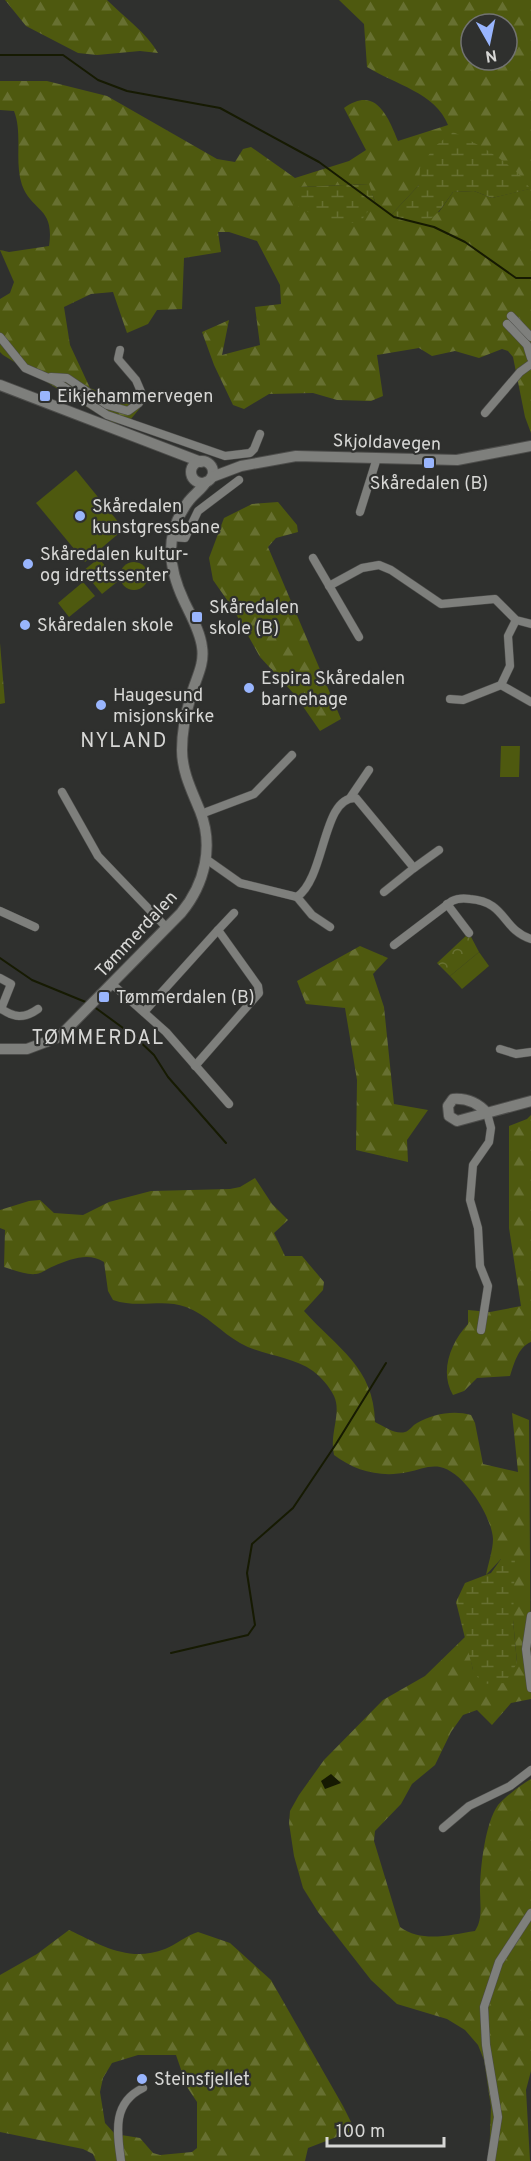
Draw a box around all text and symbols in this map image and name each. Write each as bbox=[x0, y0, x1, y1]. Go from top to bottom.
north arrow bbox=[459, 12, 519, 72]
text: N bbox=[484, 44, 498, 66]
place label: Eikjehammervegen bbox=[57, 386, 213, 409]
marker: Eikjehammervegen bbox=[38, 389, 52, 403]
street label: Skjoldavegen bbox=[332, 430, 442, 457]
marker: Skåredalen (B) bbox=[422, 456, 436, 470]
place label: Skåredalen (B) bbox=[370, 473, 488, 496]
place label: Skåredalen kunstgressbane bbox=[92, 496, 220, 540]
marker: Skåredalen kunstgressbane bbox=[73, 509, 87, 523]
place label: Skåredalen kultur- og idrettssenter bbox=[40, 544, 189, 588]
marker: Skåredalen kultur- og idrettssenter bbox=[21, 557, 35, 571]
place label: Skåredalen skole (B) bbox=[209, 597, 299, 641]
marker: Skåredalen skole (B) bbox=[190, 610, 204, 624]
place label: Skåredalen skole bbox=[37, 615, 173, 638]
marker: Skåredalen skole bbox=[18, 618, 32, 632]
place label: Espira Skåredalen barnehage bbox=[261, 668, 405, 712]
marker: Espira Skåredalen barnehage bbox=[242, 681, 256, 695]
place label: Haugesund misjonskirke bbox=[113, 685, 214, 729]
marker: Haugesund misjonskirke bbox=[94, 698, 108, 712]
district label: NYLAND bbox=[80, 729, 168, 755]
street label: Tømmerdalen bbox=[91, 887, 183, 983]
place label: Tømmerdalen (B) bbox=[116, 987, 255, 1010]
marker: Tømmerdalen (B) bbox=[97, 990, 111, 1004]
district label: TØMMERDAL bbox=[31, 1026, 165, 1052]
place label: Steinsfjellet bbox=[154, 2069, 250, 2092]
marker: Steinsfjellet bbox=[135, 2072, 149, 2086]
scale bar bbox=[327, 2110, 444, 2148]
text: 100 m bbox=[336, 2121, 385, 2144]

